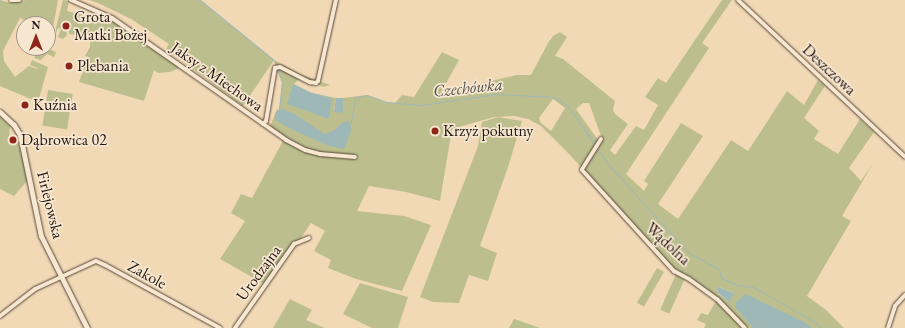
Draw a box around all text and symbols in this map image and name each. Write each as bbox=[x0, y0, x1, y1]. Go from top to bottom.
place label: Grota Matki Bożej bbox=[74, 7, 147, 45]
north arrow bbox=[16, 16, 56, 56]
text: N bbox=[32, 18, 40, 32]
marker: Grota Matki Bożej bbox=[61, 21, 71, 31]
street label: Jaksy z Miechowa bbox=[167, 38, 267, 116]
street label: Deszczowa bbox=[798, 40, 860, 100]
place label: Plebania bbox=[77, 56, 129, 76]
marker: Plebania bbox=[64, 61, 74, 71]
water label: Czechówka bbox=[432, 74, 504, 102]
place label: Kuźnia bbox=[33, 95, 77, 115]
marker: Kuźnia bbox=[20, 100, 30, 110]
place label: Krzyż pokutny bbox=[443, 121, 533, 141]
marker: Krzyż pokutny bbox=[430, 126, 440, 136]
place label: Dąbrowica 02 bbox=[21, 130, 107, 150]
marker: Dąbrowica 02 bbox=[8, 135, 18, 145]
street label: Firlejowska bbox=[32, 169, 68, 241]
street label: Wądolna bbox=[642, 219, 694, 269]
street label: Urodzajna bbox=[232, 242, 286, 304]
street label: Zakole bbox=[124, 257, 170, 293]

